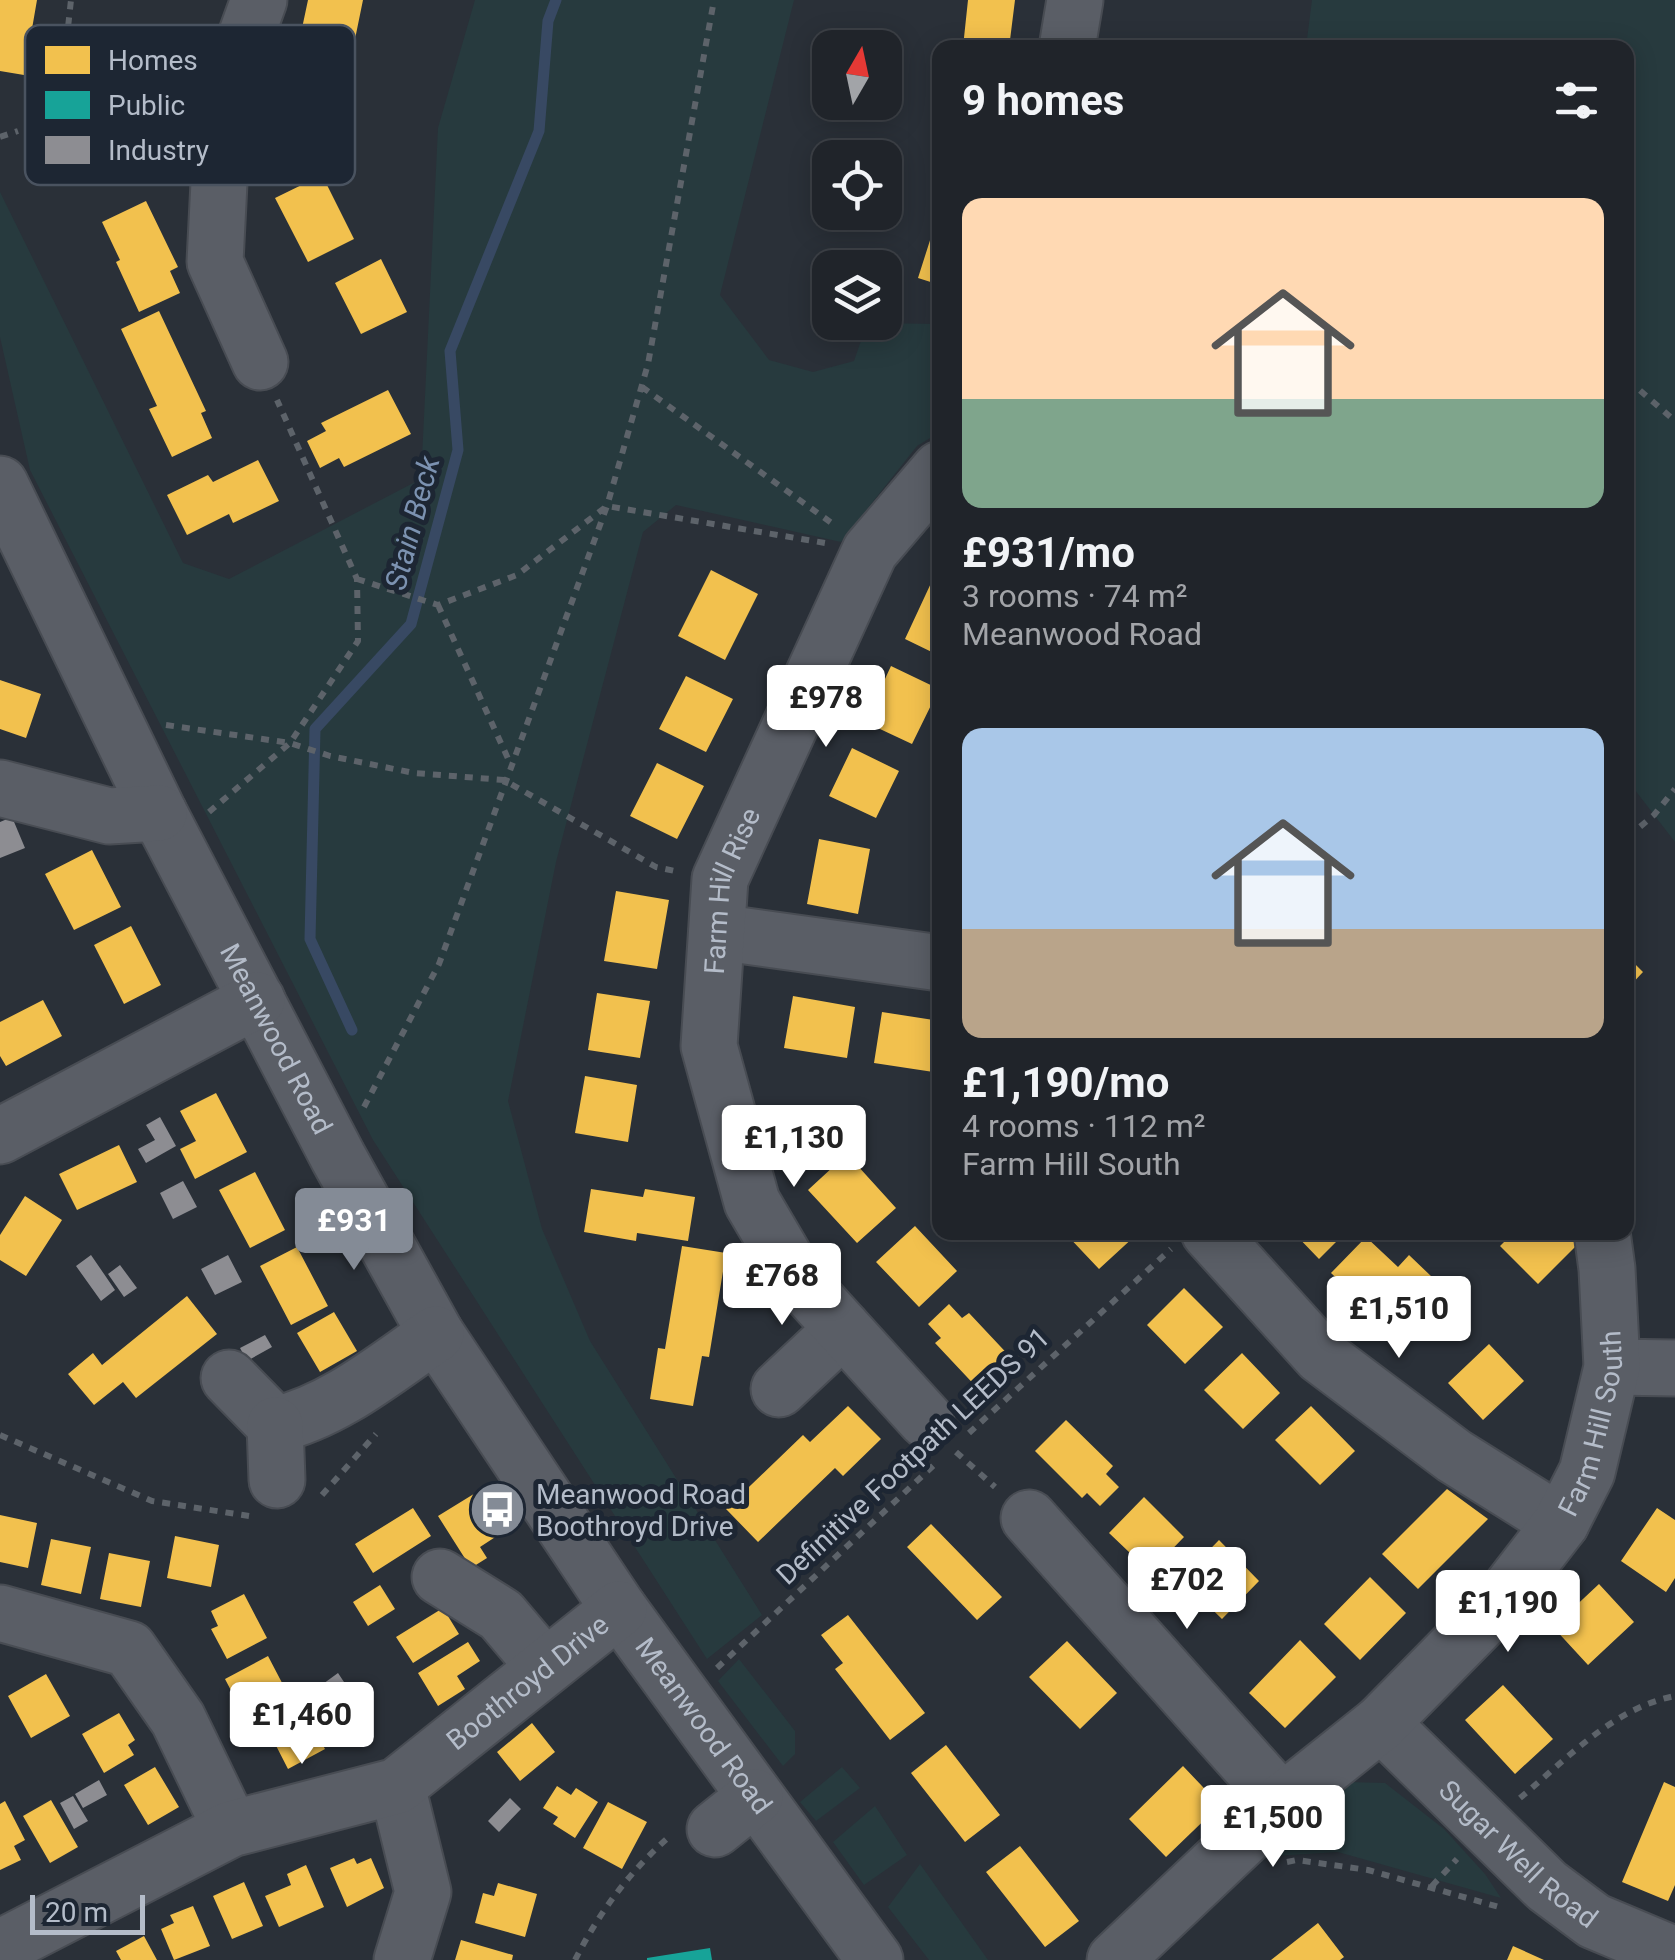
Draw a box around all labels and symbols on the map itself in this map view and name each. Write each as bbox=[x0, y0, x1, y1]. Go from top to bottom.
legend bbox=[25, 25, 355, 185]
north arrow bbox=[812, 30, 902, 120]
text: Homes bbox=[108, 44, 198, 77]
text: Public bbox=[108, 89, 185, 122]
text: Industry bbox=[108, 134, 209, 167]
water label: Stain Beck bbox=[377, 451, 447, 594]
pin: £978 bbox=[767, 665, 885, 750]
street label: Farm Hill Rise bbox=[697, 802, 767, 975]
street label: Meanwood Road bbox=[213, 938, 340, 1140]
pin: £1,130 bbox=[713, 1105, 875, 1190]
pin: £931 bbox=[295, 1188, 413, 1273]
pin: £768 bbox=[723, 1243, 841, 1328]
pin: £1,510 bbox=[1318, 1276, 1480, 1361]
street label: Definitive Footpath LEEDS 91 bbox=[770, 1321, 1056, 1591]
street label: Farm Hill South bbox=[1551, 1330, 1629, 1521]
place label: Meanwood Road Boothroyd Drive bbox=[536, 1478, 746, 1543]
bus stop icon: Meanwood Road Boothroyd Drive bbox=[467, 1480, 527, 1540]
pin: £702 bbox=[1128, 1547, 1246, 1632]
pin: £1,190 bbox=[1427, 1570, 1589, 1655]
street label: Boothroyd Drive bbox=[440, 1608, 615, 1757]
street label: Meanwood Road bbox=[629, 1631, 779, 1820]
pin: £1,460 bbox=[221, 1682, 383, 1767]
street label: Sugar Well Road bbox=[1432, 1773, 1604, 1935]
pin: £1,500 bbox=[1192, 1785, 1354, 1870]
scale bar bbox=[30, 1890, 145, 1934]

